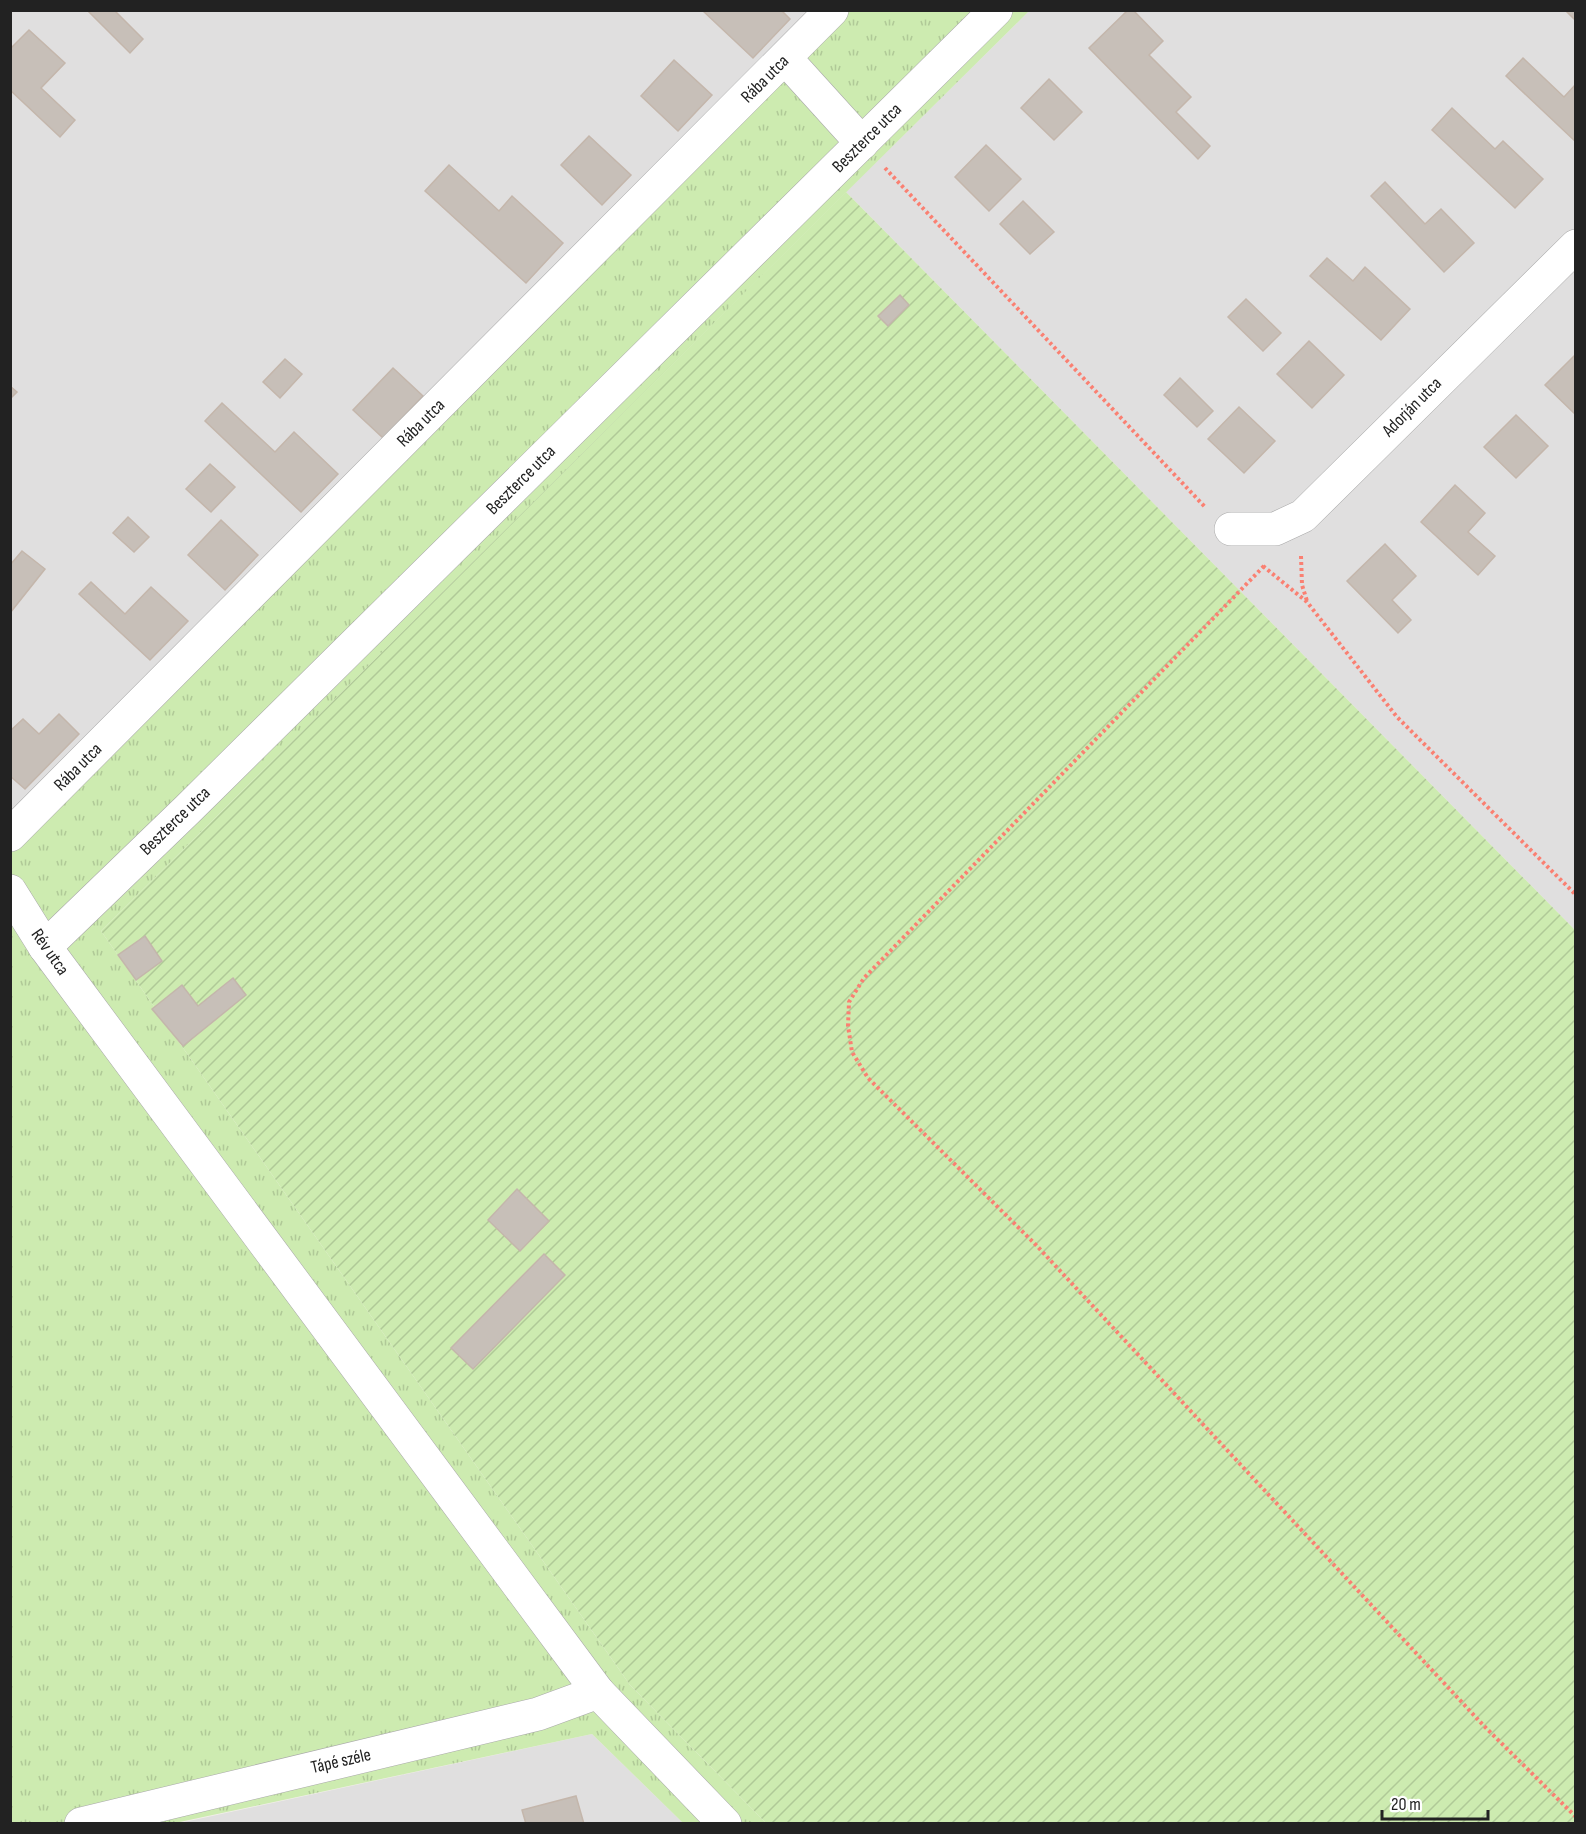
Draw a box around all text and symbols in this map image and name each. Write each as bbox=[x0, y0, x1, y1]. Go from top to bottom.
street label: Rába utca bbox=[737, 51, 793, 107]
street label: Beszterce utca bbox=[828, 99, 906, 177]
street label: Adorján utca bbox=[1377, 373, 1446, 442]
street label: Rába utca bbox=[393, 395, 449, 451]
street label: Beszterce utca bbox=[482, 441, 560, 519]
street label: Rába utca bbox=[50, 739, 106, 795]
street label: Beszterce utca bbox=[136, 782, 214, 860]
street label: Rév utca bbox=[27, 925, 73, 979]
street label: Tápé széle bbox=[309, 1744, 373, 1778]
scale bar bbox=[1382, 1783, 1488, 1821]
text: 20 m bbox=[1391, 1794, 1421, 1815]

